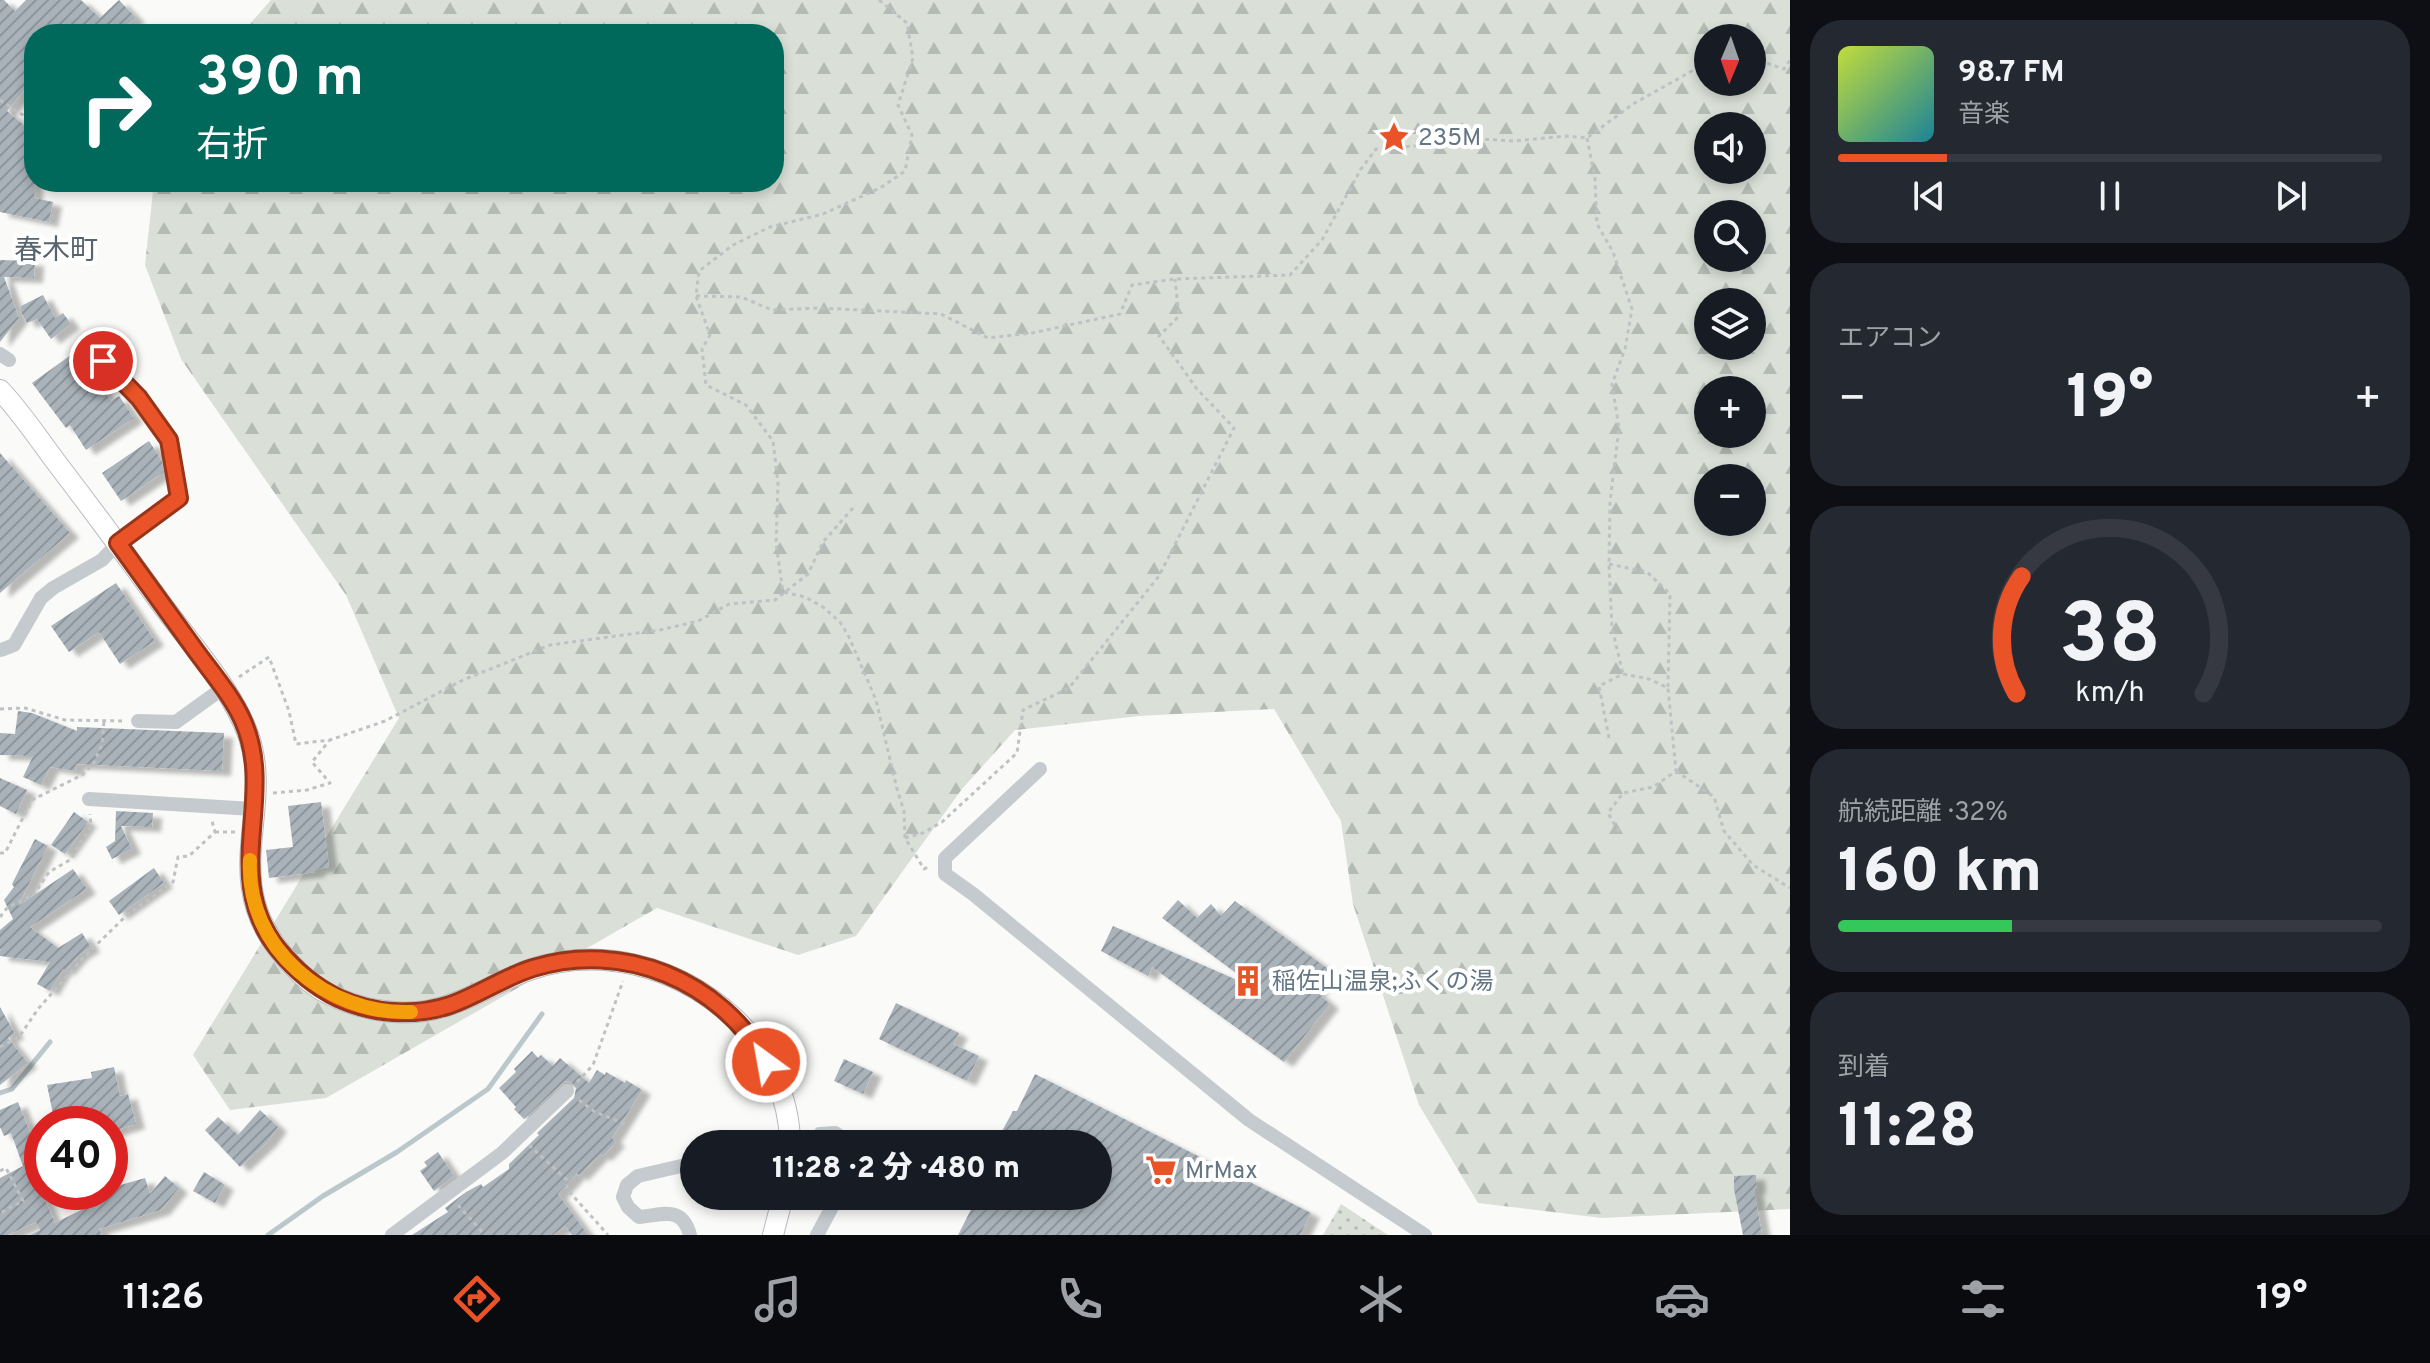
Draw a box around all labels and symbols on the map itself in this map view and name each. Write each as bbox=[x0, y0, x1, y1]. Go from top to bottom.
north arrow bbox=[1694, 24, 1766, 96]
place icon: 235M bbox=[1377, 120, 1411, 154]
place label: 235M bbox=[1418, 124, 1481, 154]
district label: 春木町 bbox=[14, 234, 98, 270]
pin bbox=[69, 327, 137, 395]
building icon: 稲佐山温泉;ふくの湯 bbox=[1231, 964, 1265, 998]
place label: 稲佐山温泉;ふくの湯 bbox=[1272, 968, 1493, 998]
position arrow bbox=[724, 1020, 808, 1104]
speed limit sign: 40 bbox=[24, 1106, 128, 1210]
supermarket icon: MrMax bbox=[1144, 1153, 1178, 1187]
place label: MrMax bbox=[1185, 1157, 1258, 1187]

